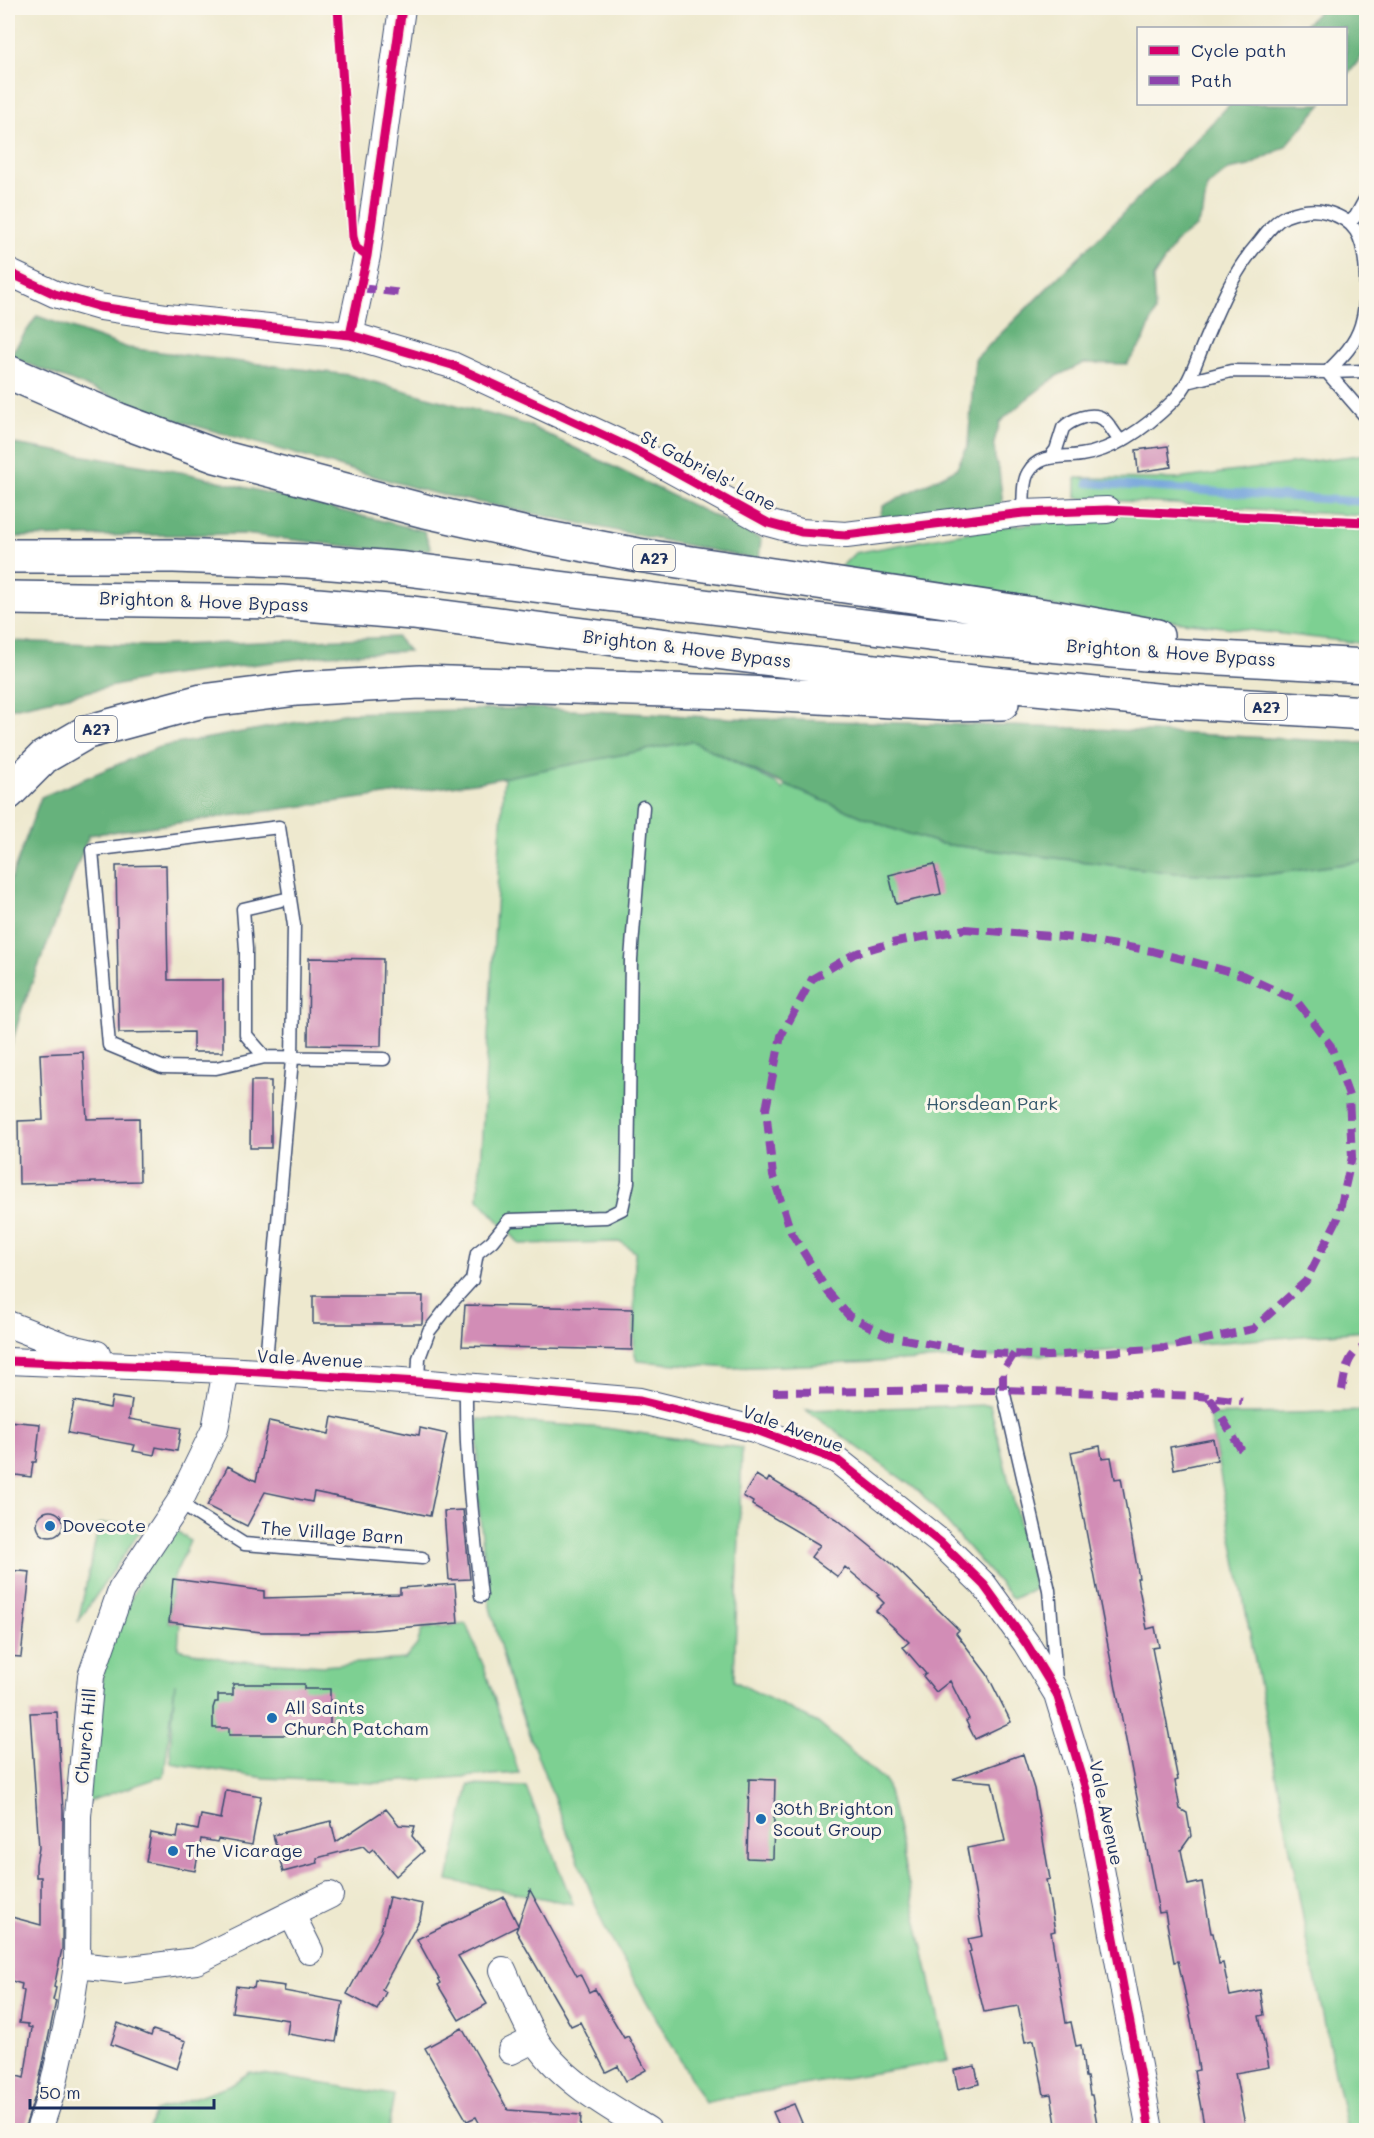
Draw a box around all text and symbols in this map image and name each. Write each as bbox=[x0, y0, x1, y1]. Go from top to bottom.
legend bbox=[1137, 27, 1347, 105]
text: Cycle path bbox=[1191, 38, 1286, 62]
text: Path bbox=[1191, 68, 1231, 92]
street label: St Gabriels' Lane bbox=[636, 424, 780, 516]
road number: A27 bbox=[633, 545, 675, 571]
street label: Brighton & Hove Bypass bbox=[99, 585, 309, 617]
street label: Brighton & Hove Bypass bbox=[582, 623, 793, 673]
street label: Brighton & Hove Bypass bbox=[1066, 633, 1277, 671]
road number: A27 bbox=[1245, 694, 1287, 720]
road number: A27 bbox=[75, 716, 117, 742]
park label: Horsdean Park bbox=[926, 1091, 1058, 1115]
street label: Vale Avenue bbox=[256, 1343, 364, 1373]
street label: Vale Avenue bbox=[739, 1399, 847, 1458]
place label: Dovecote bbox=[62, 1513, 146, 1537]
street label: The Village Barn bbox=[260, 1515, 404, 1549]
marker: Dovecote bbox=[43, 1519, 57, 1533]
street label: Church Hill bbox=[69, 1687, 101, 1785]
place label: All Saints Church Patcham bbox=[284, 1695, 429, 1740]
marker: All Saints Church Patcham bbox=[265, 1711, 279, 1725]
street label: Vale Avenue bbox=[1084, 1758, 1130, 1867]
place label: 30th Brighton Scout Group bbox=[773, 1796, 893, 1841]
marker: 30th Brighton Scout Group bbox=[754, 1812, 768, 1826]
place label: The Vicarage bbox=[185, 1838, 303, 1862]
marker: The Vicarage bbox=[166, 1844, 180, 1858]
scale bar bbox=[30, 2072, 214, 2110]
text: 50 m bbox=[39, 2080, 81, 2104]

